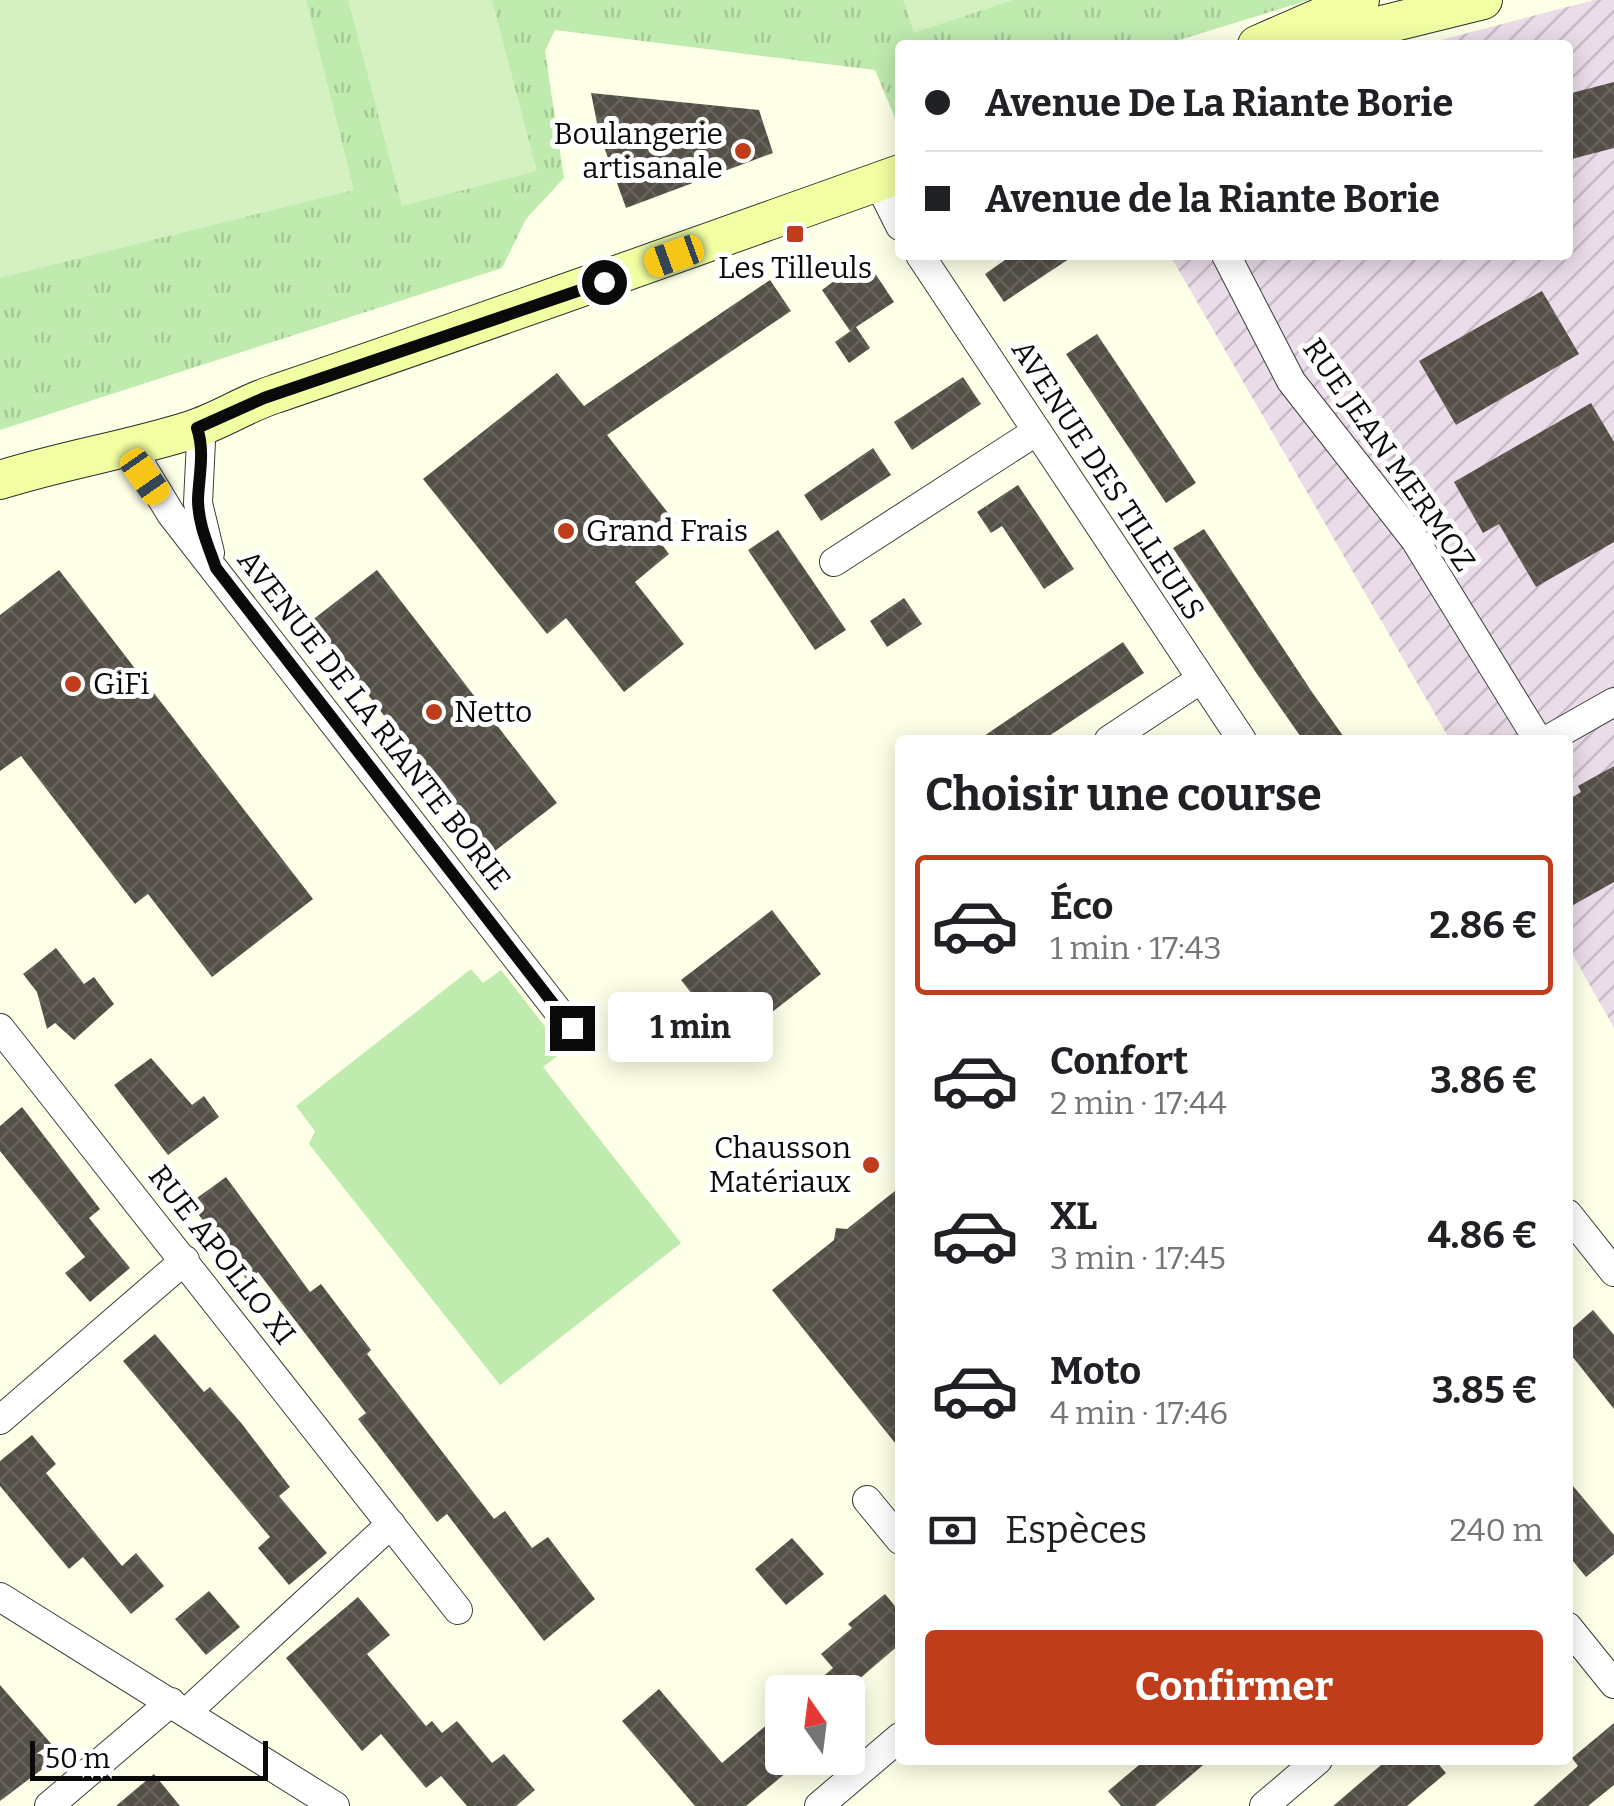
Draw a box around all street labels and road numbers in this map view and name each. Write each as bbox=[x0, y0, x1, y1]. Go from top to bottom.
street label: RUE JEAN MERMOZ bbox=[1295, 332, 1483, 578]
street label: AVENUE DES TILLEULS bbox=[1004, 333, 1212, 627]
street label: AVENUE DE LA RIANTE BORIE bbox=[230, 543, 518, 897]
street label: RUE APOLLO XI bbox=[141, 1158, 303, 1352]

